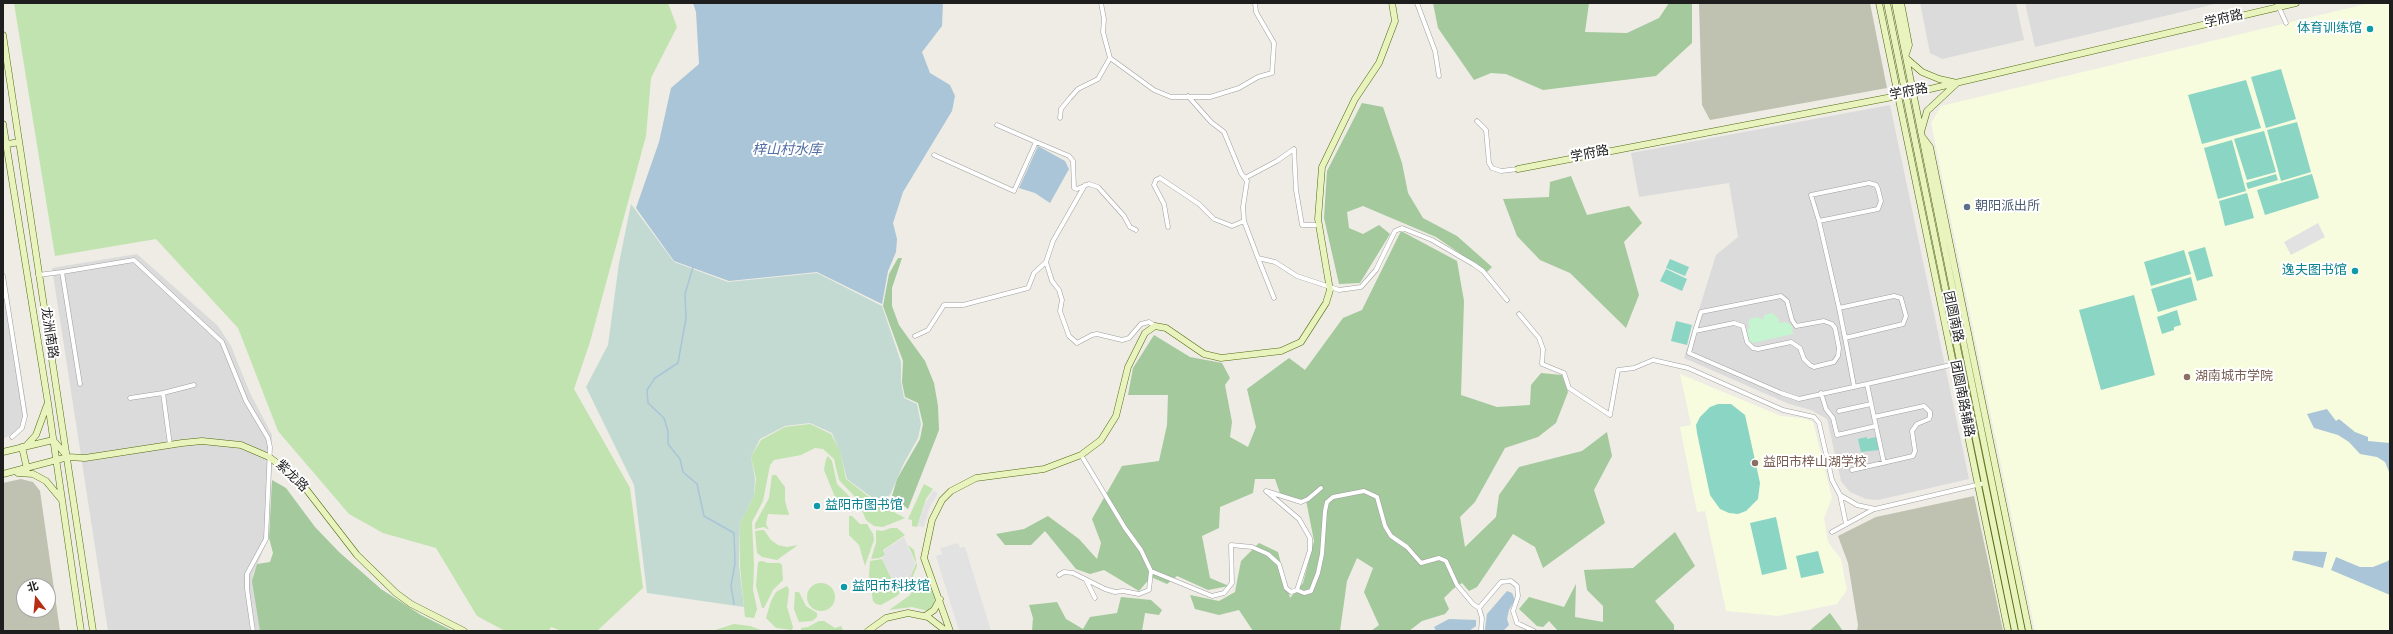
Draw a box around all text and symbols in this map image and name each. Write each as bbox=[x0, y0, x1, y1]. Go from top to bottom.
street label: 学府路 bbox=[2203, 8, 2245, 32]
place label: 体育训练馆 bbox=[2297, 21, 2362, 37]
marker: 体育训练馆 bbox=[2365, 24, 2375, 34]
street label: 学府路 bbox=[1888, 82, 1930, 104]
water label: 梓山村水库 bbox=[752, 143, 822, 159]
street label: 学府路 bbox=[1569, 144, 1611, 166]
place label: 朝阳派出所 bbox=[1975, 199, 2040, 215]
marker: 朝阳派出所 bbox=[1962, 202, 1972, 212]
place label: 逸夫图书馆 bbox=[2282, 263, 2347, 279]
marker: 逸夫图书馆 bbox=[2350, 266, 2360, 276]
street label: 团圆南路 bbox=[1939, 290, 1965, 344]
street label: 龙洲南路 bbox=[36, 306, 60, 360]
street label: 团圆南路辅路 bbox=[1946, 359, 1976, 439]
place label: 湖南城市学院 bbox=[2195, 369, 2273, 385]
marker: 湖南城市学院 bbox=[2182, 372, 2192, 382]
place label: 益阳市梓山湖学校 bbox=[1763, 455, 1867, 471]
street label: 紫龙路 bbox=[272, 458, 310, 496]
marker: 益阳市梓山湖学校 bbox=[1750, 458, 1760, 468]
place label: 益阳市图书馆 bbox=[825, 498, 903, 514]
marker: 益阳市图书馆 bbox=[812, 501, 822, 511]
north arrow bbox=[16, 578, 56, 618]
text: 北 bbox=[26, 579, 40, 596]
place label: 益阳市科技馆 bbox=[852, 579, 930, 595]
marker: 益阳市科技馆 bbox=[839, 582, 849, 592]

